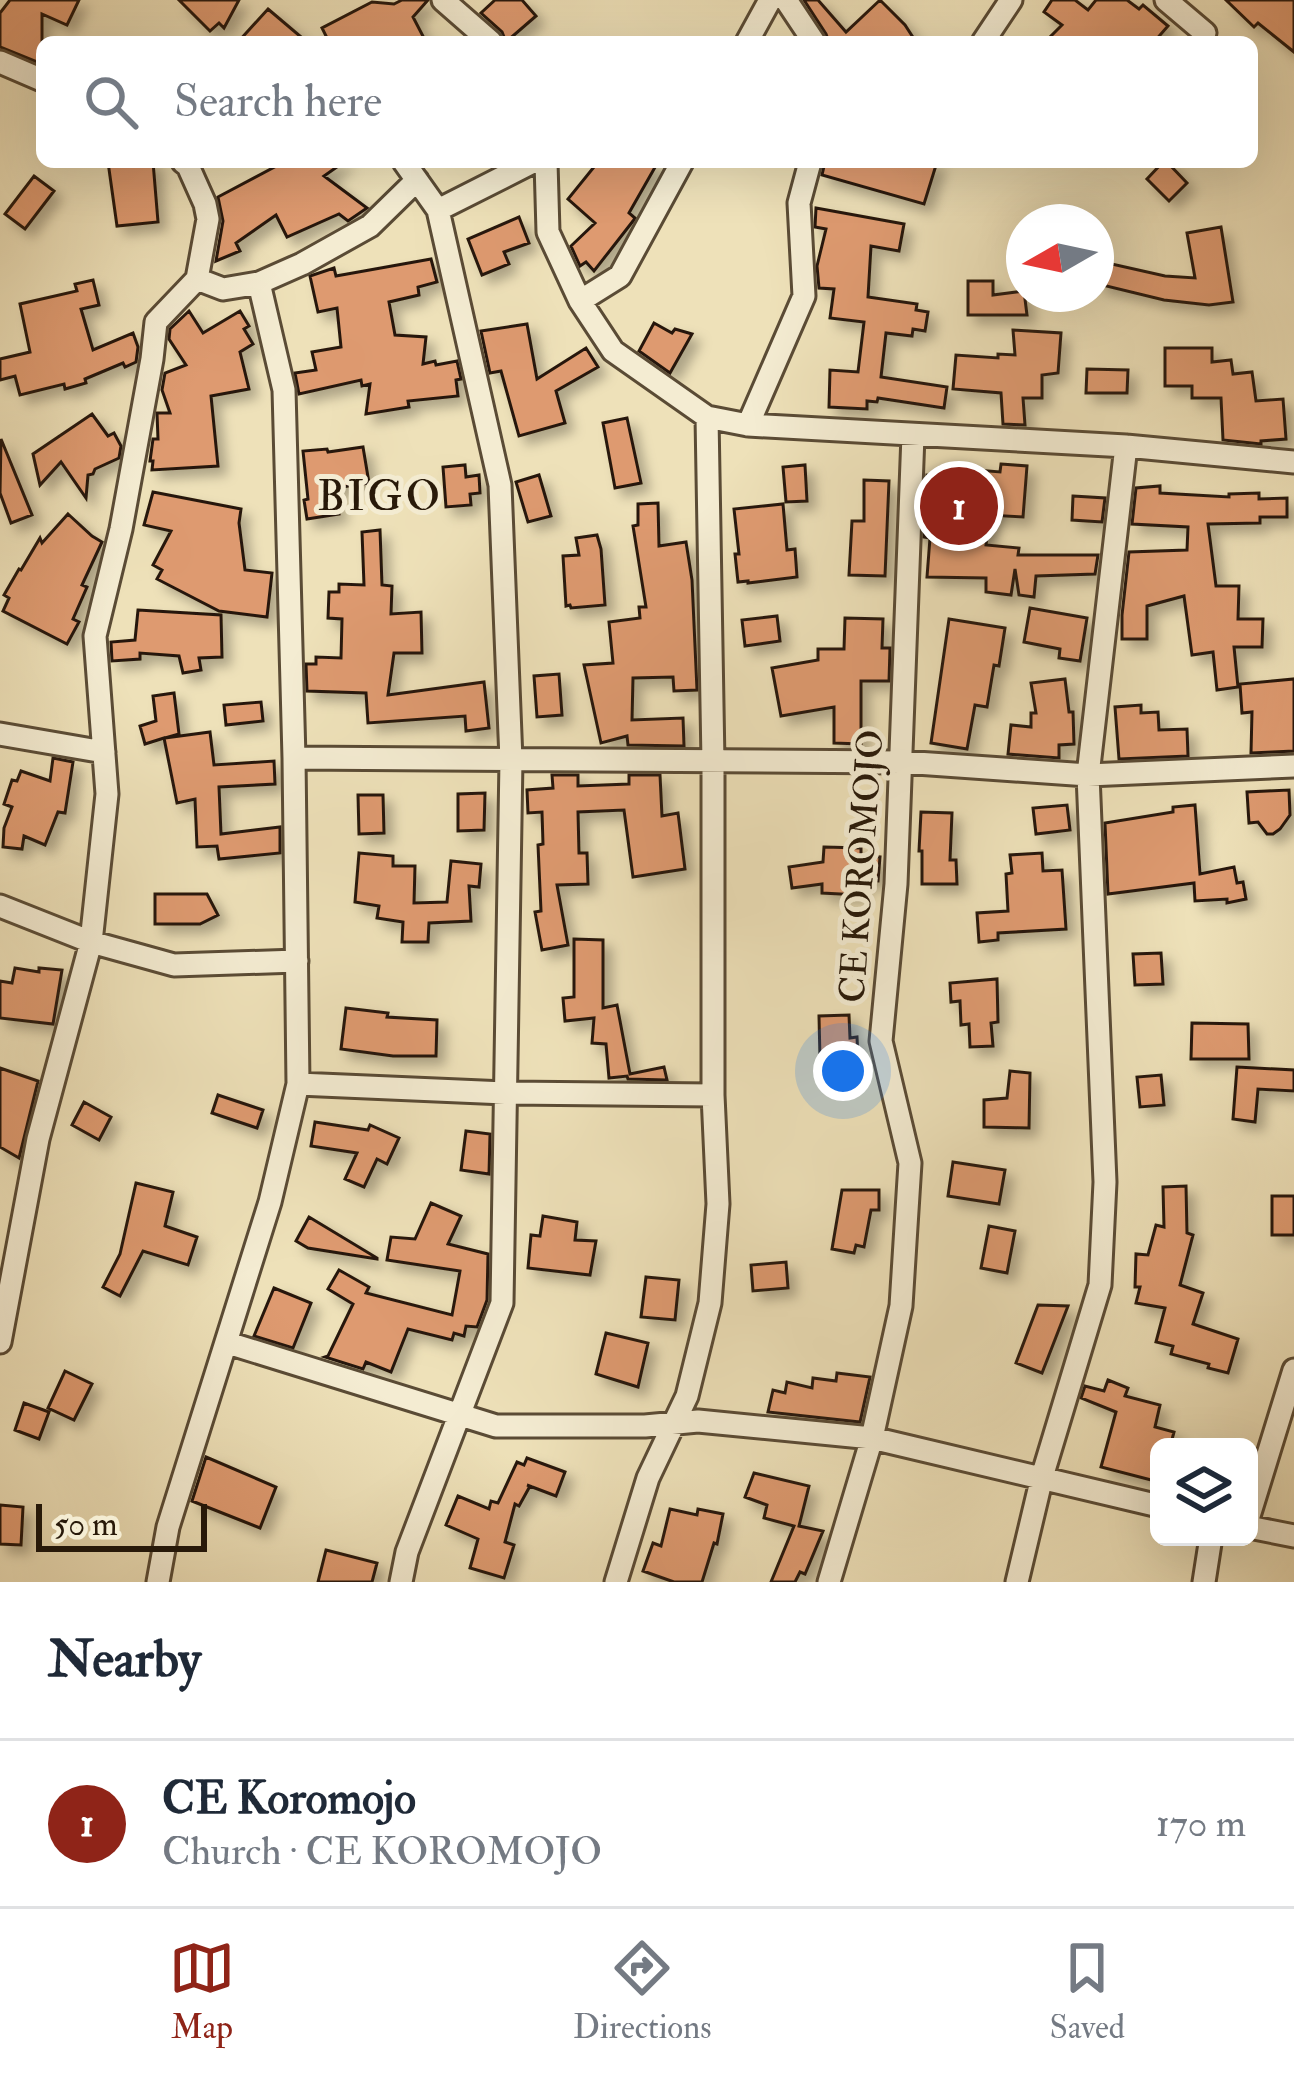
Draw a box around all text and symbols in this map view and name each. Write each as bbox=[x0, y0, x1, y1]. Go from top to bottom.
search box bbox=[36, 36, 1258, 168]
icon: search bbox=[78, 69, 144, 135]
text: Search here bbox=[174, 74, 382, 130]
north arrow bbox=[1006, 204, 1114, 312]
pin: 1 bbox=[920, 461, 998, 551]
district label: BIGO bbox=[317, 471, 443, 523]
street label: CE KOROMOJO bbox=[830, 728, 893, 1004]
your location bbox=[813, 1041, 873, 1101]
map controls bbox=[1150, 1438, 1258, 1546]
button: layers bbox=[1150, 1438, 1258, 1546]
scale bar bbox=[36, 1498, 207, 1551]
text: 50 m bbox=[54, 1504, 118, 1545]
text: Nearby bbox=[48, 1628, 201, 1692]
text: CE Koromojo bbox=[162, 1771, 416, 1827]
text: 1 bbox=[80, 1799, 94, 1848]
text: 170 m bbox=[1156, 1799, 1246, 1848]
text: Church · CE KOROMOJO bbox=[162, 1827, 602, 1876]
tab: Map bbox=[169, 1935, 235, 2048]
tab: Directions bbox=[573, 1935, 712, 2048]
tab: Saved bbox=[1050, 1935, 1125, 2048]

